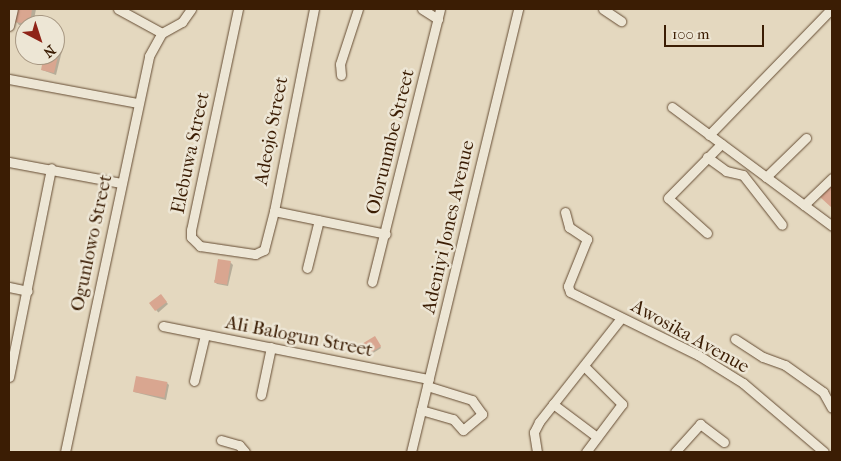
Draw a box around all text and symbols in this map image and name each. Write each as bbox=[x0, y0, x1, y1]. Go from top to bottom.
north arrow bbox=[15, 15, 65, 65]
scale bar bbox=[666, 15, 766, 47]
text: 100 m bbox=[672, 25, 710, 43]
text: N bbox=[40, 41, 59, 61]
street label: Olorunmbe Street bbox=[362, 67, 420, 217]
street label: Adeojo Street bbox=[250, 75, 294, 187]
street label: Elebuwa Street bbox=[167, 90, 215, 216]
street label: Adeniyi Jones Avenue bbox=[418, 138, 480, 316]
street label: Ogunlowo Street bbox=[66, 173, 118, 313]
street label: Awosika Avenue bbox=[627, 295, 753, 379]
street label: Ali Balogun Street bbox=[223, 312, 375, 362]

